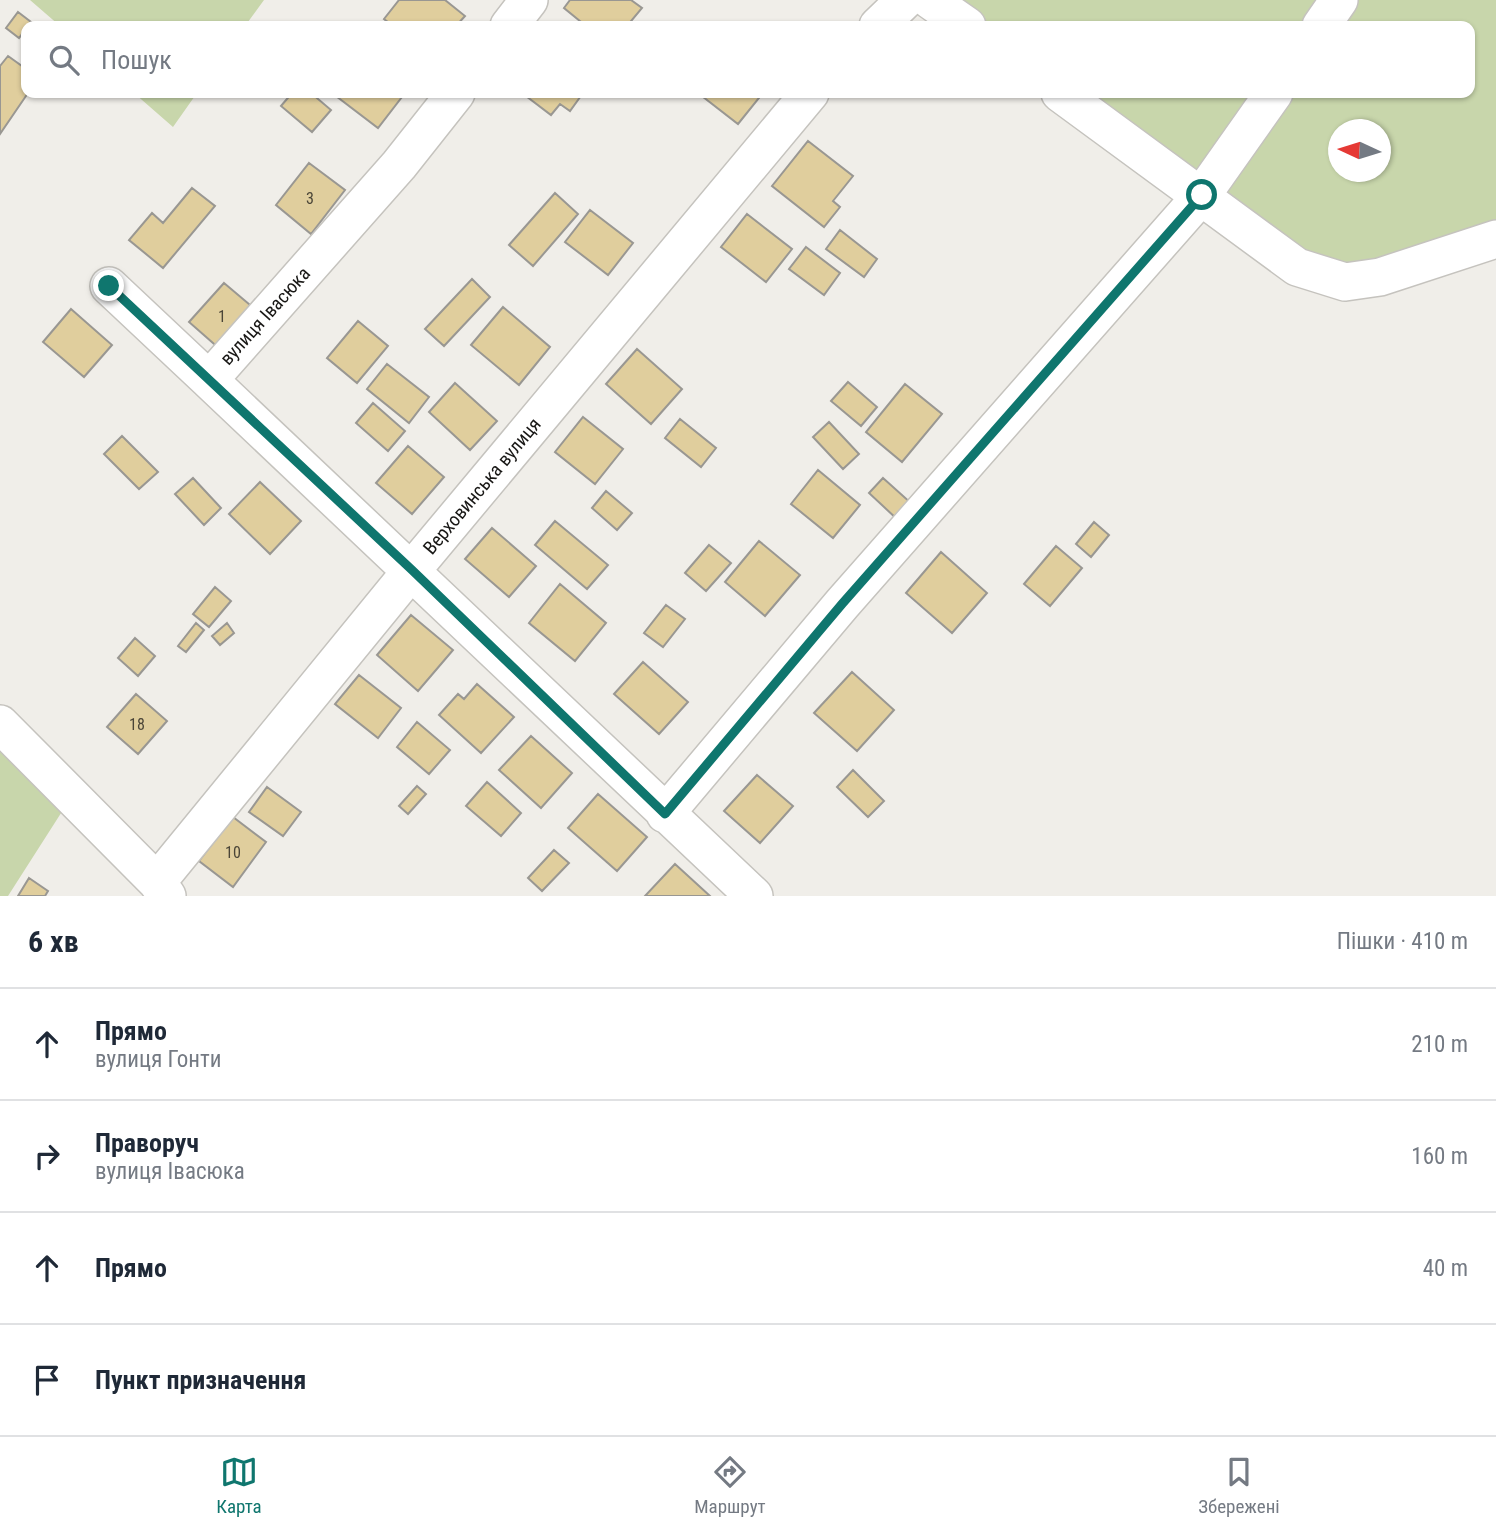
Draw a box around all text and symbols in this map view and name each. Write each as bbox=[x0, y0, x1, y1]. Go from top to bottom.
search box bbox=[21, 21, 1475, 98]
icon: search bbox=[45, 41, 83, 79]
text: Пошук bbox=[101, 45, 172, 75]
north arrow bbox=[1328, 119, 1391, 182]
route start bbox=[1186, 179, 1217, 210]
house number: 3 bbox=[306, 189, 314, 208]
street label: вулиця Івасюка bbox=[215, 262, 315, 370]
route end bbox=[93, 270, 124, 301]
house number: 1 bbox=[218, 307, 226, 326]
street label: Верховинська вулиця bbox=[418, 413, 546, 559]
house number: 18 bbox=[129, 715, 145, 734]
house number: 10 bbox=[225, 843, 241, 862]
text: 6 хв bbox=[28, 924, 79, 959]
text: Пішки · 410 m bbox=[1337, 928, 1468, 955]
text: Прямо bbox=[95, 1016, 167, 1046]
icon: ahead bbox=[28, 1025, 66, 1063]
text: 210 m bbox=[1411, 1031, 1468, 1058]
text: вулиця Гонти bbox=[95, 1046, 221, 1073]
text: Праворуч bbox=[95, 1128, 199, 1158]
icon: right bbox=[28, 1137, 66, 1175]
text: 160 m bbox=[1411, 1143, 1468, 1170]
text: вулиця Івасюка bbox=[95, 1158, 245, 1185]
icon: ahead bbox=[28, 1249, 66, 1287]
text: Прямо bbox=[95, 1253, 167, 1283]
text: 40 m bbox=[1423, 1255, 1468, 1282]
icon: arrive bbox=[28, 1361, 66, 1399]
text: Пункт призначення bbox=[95, 1365, 306, 1395]
tab: Карта bbox=[216, 1453, 262, 1518]
tab: Маршрут bbox=[694, 1453, 766, 1518]
tab: Збережені bbox=[1198, 1453, 1280, 1518]

